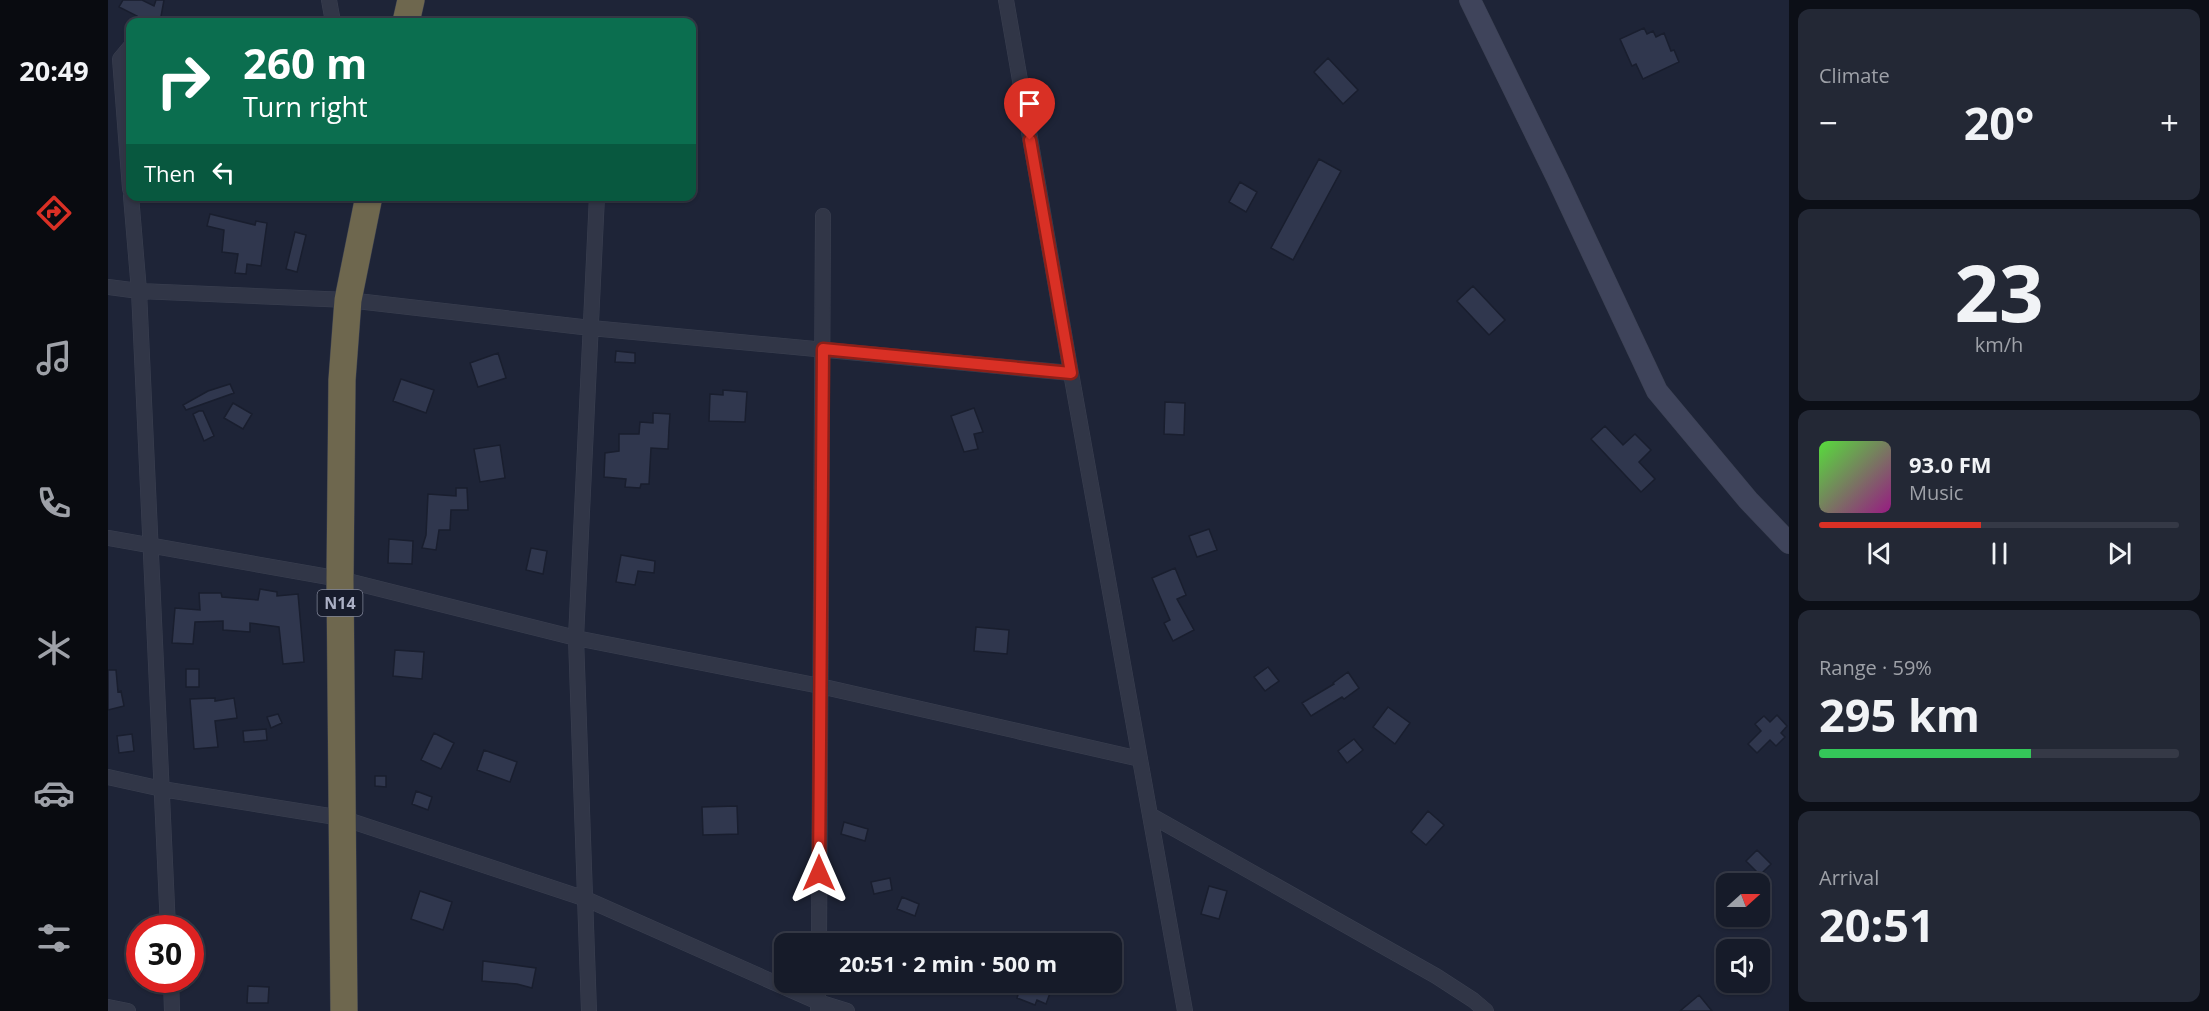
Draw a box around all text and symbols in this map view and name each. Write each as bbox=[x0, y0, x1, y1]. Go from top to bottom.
text: 260 m bbox=[243, 34, 367, 91]
icon: right bbox=[144, 42, 222, 120]
text: 20:49 bbox=[19, 52, 89, 89]
text: Climate bbox=[1819, 62, 1890, 89]
pin bbox=[1004, 78, 1055, 140]
icon: arrive bbox=[1013, 87, 1046, 120]
text: Turn right bbox=[243, 88, 368, 125]
text: 20° bbox=[1964, 92, 2034, 153]
text: − bbox=[1819, 100, 1838, 145]
text: + bbox=[2160, 100, 2179, 145]
icon: left bbox=[207, 156, 240, 189]
text: Then bbox=[144, 158, 195, 188]
icon: directions bbox=[33, 192, 75, 234]
text: 23 bbox=[1954, 239, 2044, 345]
text: km/h bbox=[1975, 331, 2023, 358]
icon: music bbox=[33, 337, 75, 379]
text: 93.0 FM bbox=[1909, 449, 1992, 479]
text: Music bbox=[1909, 479, 1963, 506]
icon: phone bbox=[33, 482, 75, 524]
icon: previous bbox=[1863, 537, 1896, 570]
icon: pause bbox=[1983, 537, 2016, 570]
icon: next bbox=[2103, 537, 2136, 570]
road number: N14 bbox=[318, 590, 362, 616]
icon: climate bbox=[33, 627, 75, 669]
text: Range · 59% bbox=[1819, 654, 1932, 681]
text: 295 km bbox=[1819, 684, 1980, 745]
icon: car bbox=[33, 772, 75, 814]
position arrow bbox=[787, 841, 851, 905]
text: Arrival bbox=[1819, 864, 1879, 891]
north arrow bbox=[1716, 873, 1770, 927]
map controls bbox=[1716, 873, 1770, 993]
text: 20:51 bbox=[1819, 894, 1935, 955]
speed limit sign: 30 bbox=[126, 915, 204, 993]
icon: filters bbox=[33, 917, 75, 959]
button: sound bbox=[1716, 939, 1770, 993]
text: 20:51 · 2 min · 500 m bbox=[839, 948, 1057, 978]

